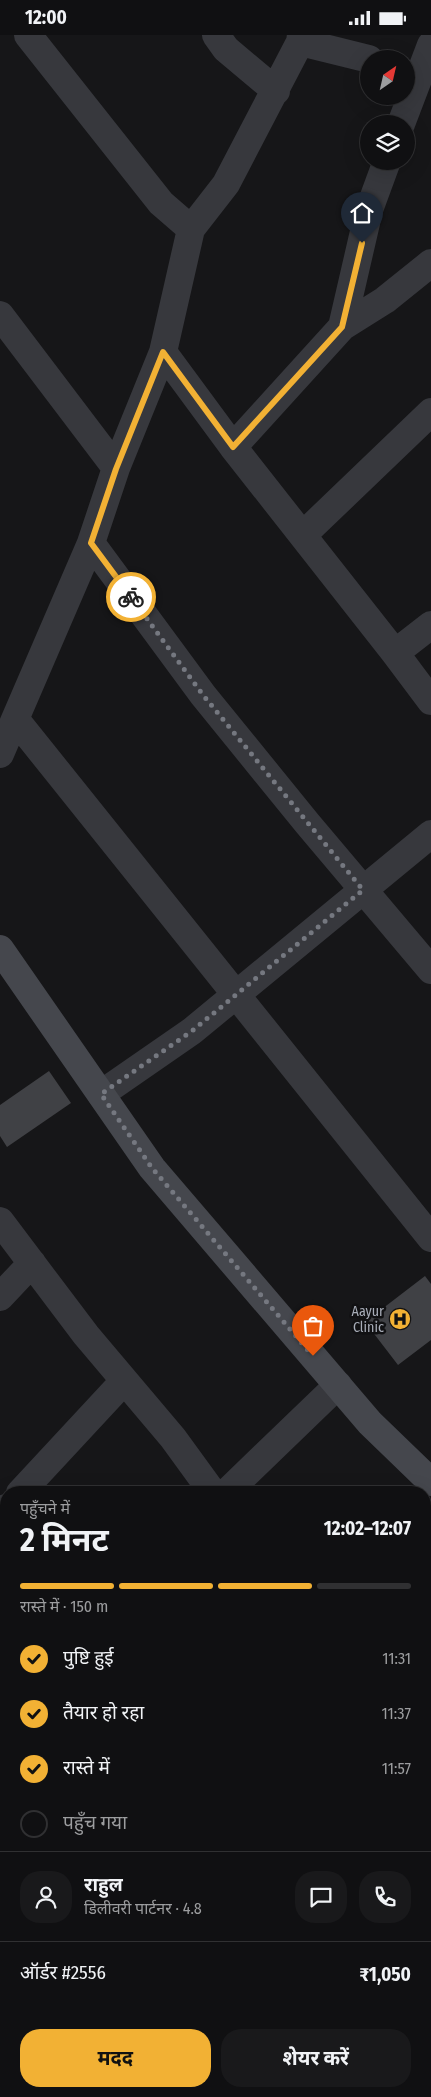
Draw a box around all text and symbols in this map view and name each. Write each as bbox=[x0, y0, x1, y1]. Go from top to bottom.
text: 12:00 bbox=[25, 6, 67, 29]
north arrow bbox=[360, 50, 415, 105]
map controls bbox=[360, 50, 415, 170]
button: layers bbox=[360, 115, 415, 170]
pin bbox=[341, 192, 383, 243]
icon: home bbox=[348, 199, 376, 227]
courier bbox=[106, 572, 156, 622]
icon: bike bbox=[117, 583, 145, 611]
place label: Aayur Clinic bbox=[352, 1303, 384, 1336]
pin bbox=[292, 1305, 334, 1356]
hospital icon: Aayur Clinic bbox=[388, 1307, 412, 1331]
icon: bag bbox=[299, 1312, 327, 1340]
text: पहुँचने में bbox=[20, 1499, 70, 1518]
text: 12:02–12:07 bbox=[324, 1517, 411, 1540]
text: 2 मिनट bbox=[20, 1521, 109, 1559]
text: रास्ते में · 150 m bbox=[20, 1597, 108, 1616]
icon: check bbox=[20, 1645, 48, 1673]
text: पुष्टि हुई bbox=[63, 1646, 114, 1669]
text: 11:31 bbox=[382, 1649, 411, 1668]
icon: check bbox=[20, 1700, 48, 1728]
text: तैयार हो रहा bbox=[63, 1701, 144, 1724]
text: 11:37 bbox=[382, 1704, 411, 1723]
icon: check bbox=[20, 1755, 48, 1783]
text: रास्ते में bbox=[63, 1756, 110, 1779]
text: 11:57 bbox=[382, 1759, 411, 1778]
text: पहुँच गया bbox=[63, 1811, 127, 1834]
button: person bbox=[20, 1871, 72, 1923]
button: chat bbox=[295, 1871, 347, 1923]
button: phone bbox=[359, 1871, 411, 1923]
text: राहुल bbox=[84, 1873, 123, 1896]
text: डिलीवरी पार्टनर · 4.8 bbox=[84, 1899, 202, 1918]
text: ऑर्डर #2556 bbox=[20, 1961, 106, 1984]
text: ₹1,050 bbox=[360, 1963, 411, 1986]
button: मदद bbox=[20, 2029, 211, 2087]
button: शेयर करें bbox=[221, 2029, 411, 2087]

